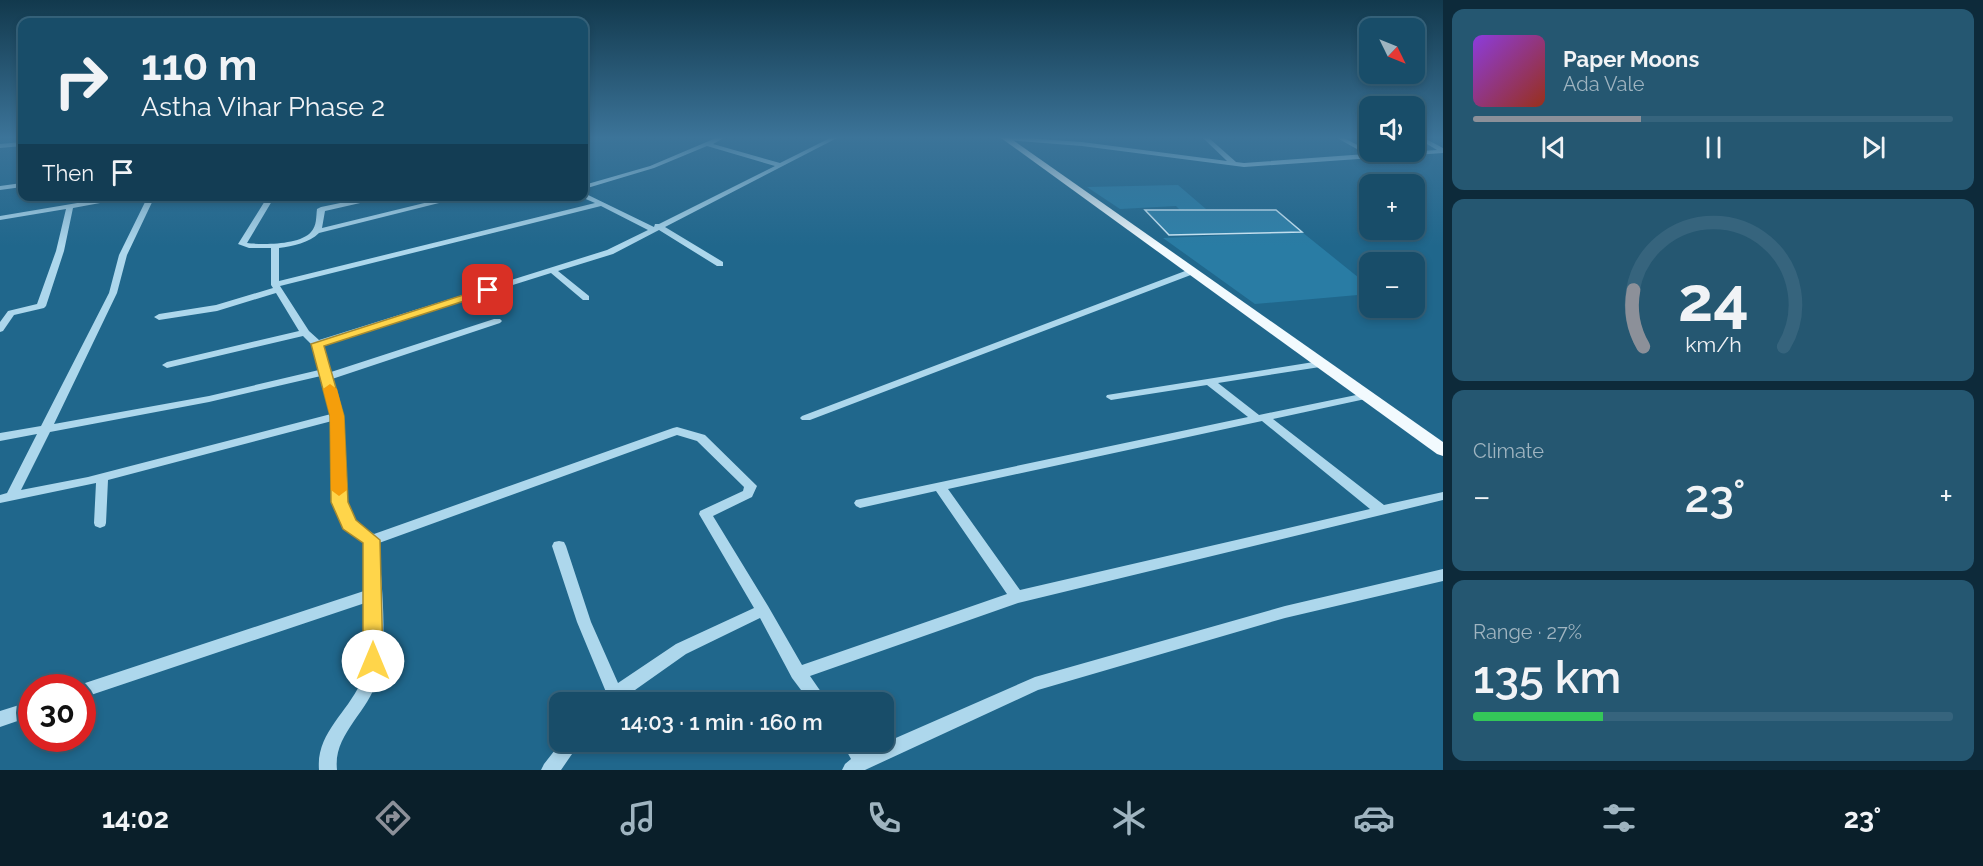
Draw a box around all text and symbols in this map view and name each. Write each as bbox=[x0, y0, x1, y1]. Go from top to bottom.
north arrow bbox=[1359, 18, 1425, 84]
map controls bbox=[1359, 18, 1425, 318]
text: 110 m bbox=[141, 41, 257, 90]
icon: right bbox=[42, 42, 120, 120]
text: Paper Moons bbox=[1563, 46, 1699, 72]
text: Ada Vale bbox=[1563, 72, 1645, 96]
text: Astha Vihar Phase 2 bbox=[141, 91, 385, 122]
button: sound bbox=[1359, 96, 1425, 162]
icon: previous bbox=[1537, 131, 1570, 164]
icon: pause bbox=[1697, 131, 1730, 164]
icon: next bbox=[1857, 131, 1890, 164]
icon: arrive bbox=[106, 156, 139, 189]
text: Then bbox=[42, 160, 94, 186]
button: + bbox=[1359, 174, 1425, 240]
button: − bbox=[1359, 252, 1425, 318]
text: 24 bbox=[1678, 262, 1748, 336]
pin bbox=[462, 264, 513, 315]
icon: arrive bbox=[471, 273, 504, 306]
text: km/h bbox=[1685, 332, 1741, 357]
text: Climate bbox=[1473, 439, 1544, 463]
text: 23° bbox=[1685, 470, 1746, 523]
text: − bbox=[1473, 477, 1491, 516]
text: + bbox=[1939, 477, 1953, 516]
text: Range · 27% bbox=[1473, 620, 1582, 644]
position arrow bbox=[341, 629, 405, 693]
text: 135 km bbox=[1473, 651, 1621, 704]
speed limit sign: 30 bbox=[18, 674, 96, 752]
text: 14:03 · 1 min · 160 m bbox=[620, 709, 823, 735]
icon: directions bbox=[372, 797, 414, 839]
icon: music bbox=[617, 797, 659, 839]
icon: phone bbox=[863, 797, 905, 839]
icon: climate bbox=[1108, 797, 1150, 839]
icon: car bbox=[1353, 797, 1395, 839]
icon: filters bbox=[1598, 797, 1640, 839]
text: 14:02 bbox=[102, 803, 169, 834]
text: 23° bbox=[1844, 803, 1881, 834]

